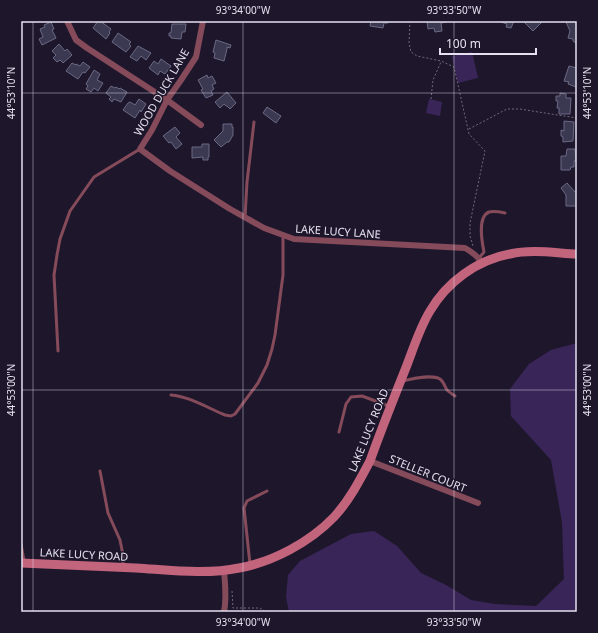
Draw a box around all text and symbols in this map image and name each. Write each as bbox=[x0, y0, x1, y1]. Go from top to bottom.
text: 93°34'00"W bbox=[216, 3, 271, 17]
text: 93°33'50"W bbox=[427, 3, 482, 17]
scale bar bbox=[440, 30, 536, 56]
text: 100 m bbox=[446, 35, 481, 52]
street label: WOOD DUCK LANE bbox=[130, 46, 192, 138]
text: 44°53'10"N bbox=[4, 67, 18, 119]
text: 44°53'10"N bbox=[580, 67, 594, 119]
street label: LAKE LUCY LANE bbox=[295, 221, 381, 241]
text: 44°53'00"N bbox=[4, 364, 18, 416]
text: 44°53'00"N bbox=[580, 364, 594, 416]
street label: LAKE LUCY ROAD bbox=[344, 386, 392, 474]
street label: STELLER COURT bbox=[387, 451, 469, 495]
street label: LAKE LUCY ROAD bbox=[39, 544, 129, 564]
text: 93°34'00"W bbox=[216, 615, 271, 629]
text: 93°33'50"W bbox=[427, 615, 482, 629]

